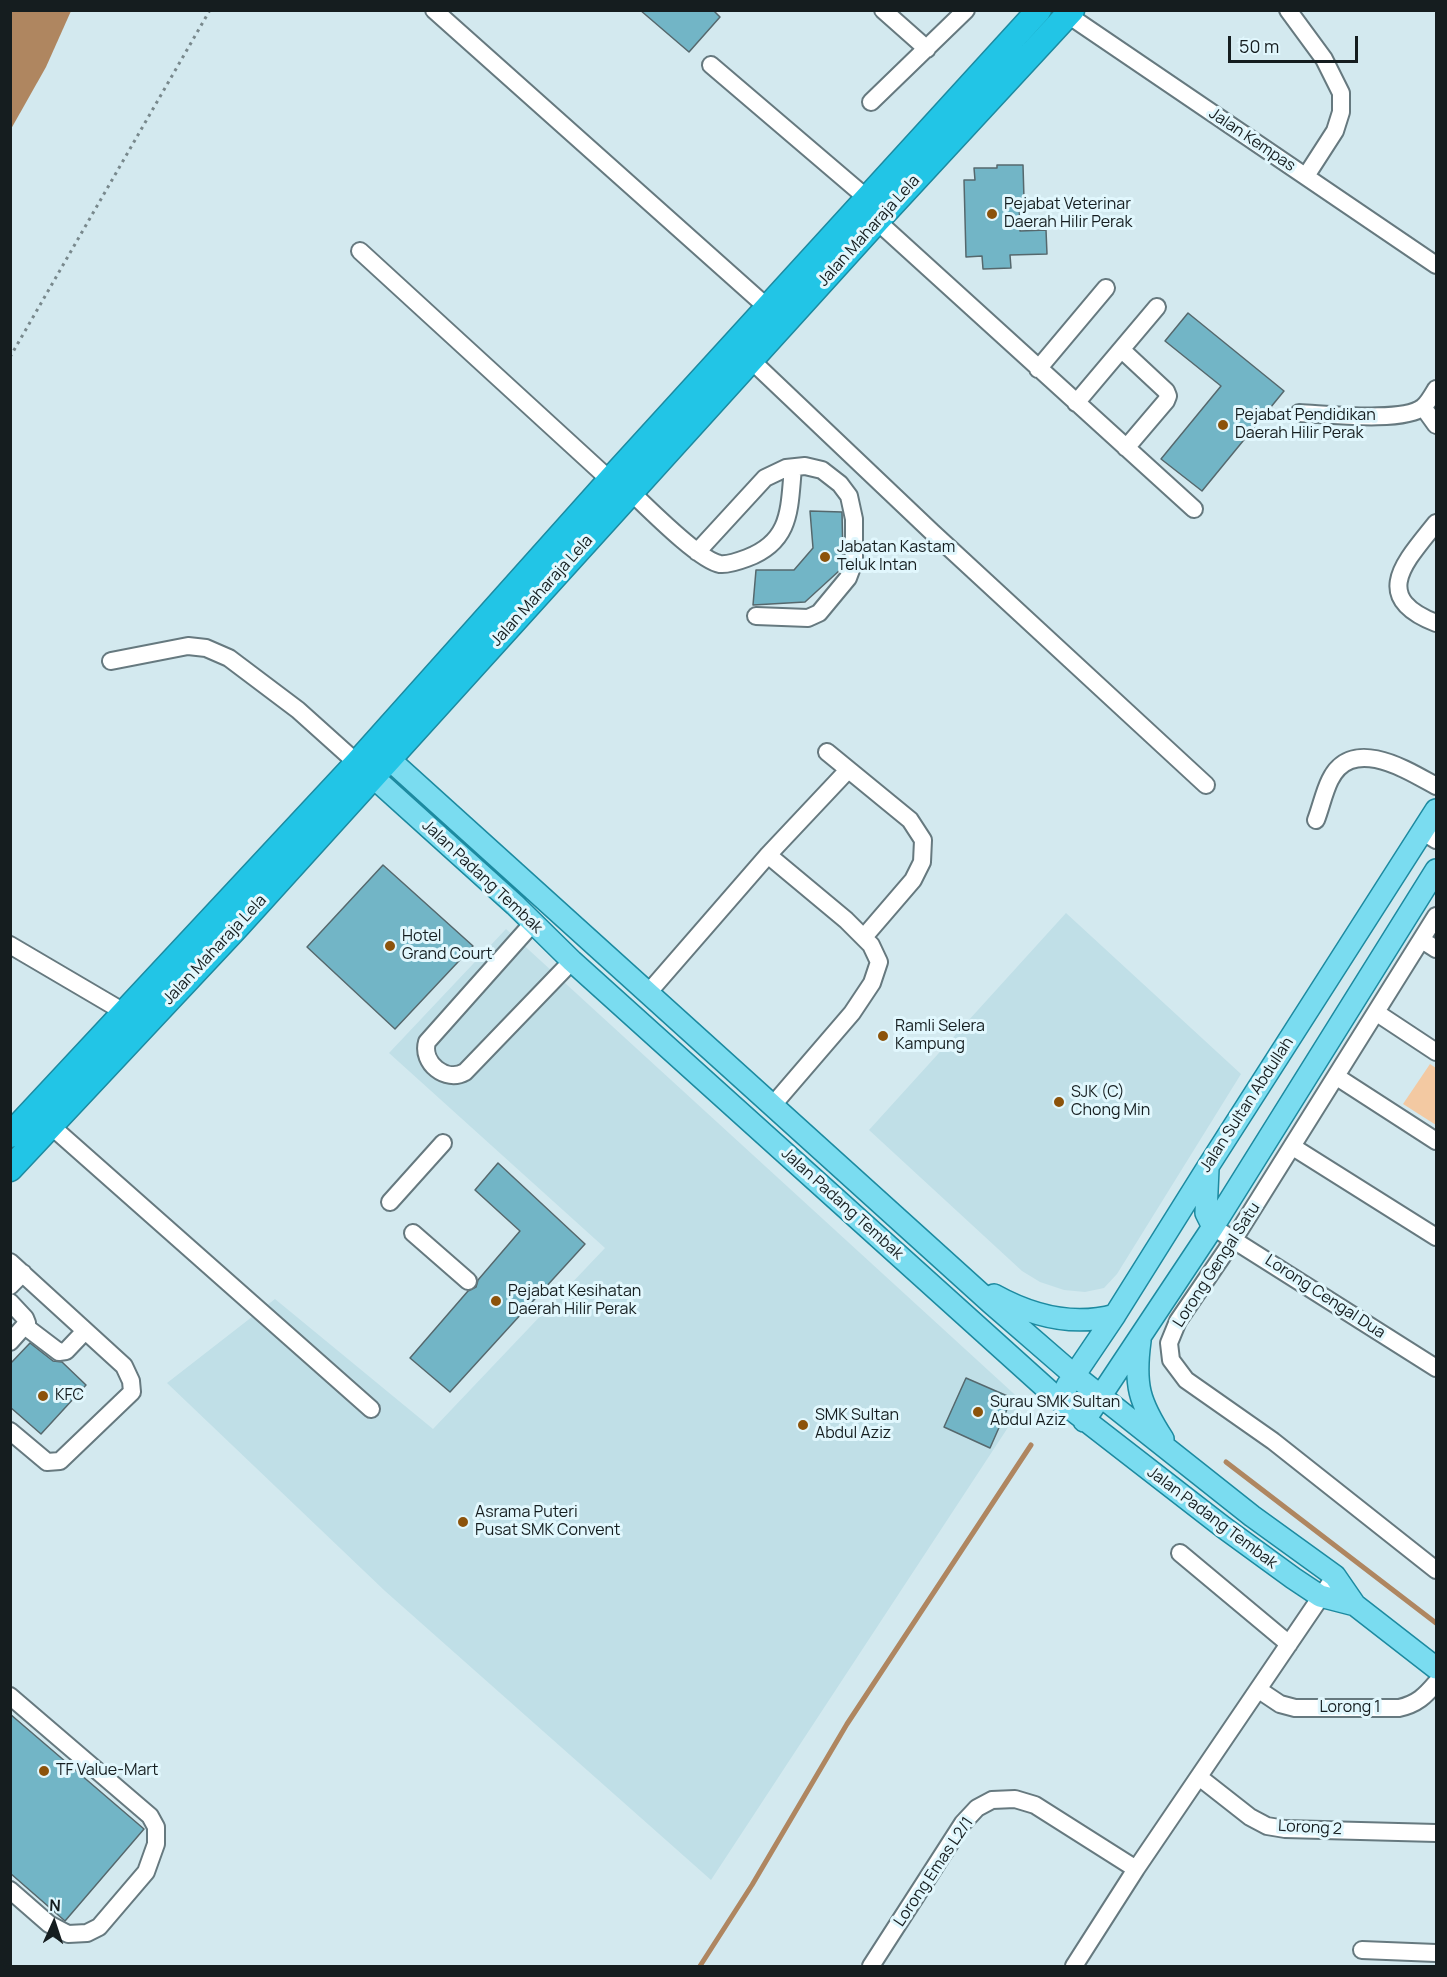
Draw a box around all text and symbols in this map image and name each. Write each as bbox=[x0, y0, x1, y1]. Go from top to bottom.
scale bar bbox=[1231, 24, 1362, 62]
text: 50 m bbox=[1239, 34, 1279, 58]
street label: Jalan Kempas bbox=[1205, 104, 1299, 176]
street label: Jalan Maharaja Lela bbox=[814, 171, 924, 291]
place label: Pejabat Veterinar Daerah Hilir Perak bbox=[1004, 195, 1132, 233]
marker: Pejabat Veterinar Daerah Hilir Perak bbox=[985, 207, 999, 221]
place label: Pejabat Pendidikan Daerah Hilir Perak bbox=[1235, 406, 1376, 444]
marker: Pejabat Pendidikan Daerah Hilir Perak bbox=[1216, 418, 1230, 432]
street label: Jalan Maharaja Lela bbox=[487, 531, 597, 651]
place label: Jabatan Kastam Teluk Intan bbox=[837, 538, 955, 576]
marker: Jabatan Kastam Teluk Intan bbox=[818, 550, 832, 564]
street label: Jalan Padang Tembak bbox=[418, 816, 546, 938]
street label: Jalan Maharaja Lela bbox=[159, 891, 271, 1009]
place label: Hotel Grand Court bbox=[402, 927, 492, 965]
marker: Hotel Grand Court bbox=[383, 939, 397, 953]
place label: Ramli Selera Kampung bbox=[895, 1017, 985, 1055]
marker: Ramli Selera Kampung bbox=[876, 1029, 890, 1043]
street label: Jalan Sultan Abdullah bbox=[1196, 1034, 1298, 1176]
place label: SJK (C) Chong Min bbox=[1071, 1083, 1150, 1121]
marker: SJK (C) Chong Min bbox=[1052, 1095, 1066, 1109]
street label: Jalan Padang Tembak bbox=[777, 1144, 907, 1264]
street label: Lorong Gengal Satu bbox=[1170, 1199, 1264, 1331]
street label: Lorong Cengal Dua bbox=[1261, 1251, 1389, 1343]
place label: Pejabat Kesihatan Daerah Hilir Perak bbox=[508, 1282, 641, 1320]
marker: Pejabat Kesihatan Daerah Hilir Perak bbox=[489, 1294, 503, 1308]
place label: KFC bbox=[55, 1386, 84, 1406]
marker: KFC bbox=[36, 1389, 50, 1403]
place label: Surau SMK Sultan Abdul Aziz bbox=[990, 1393, 1120, 1431]
marker: Surau SMK Sultan Abdul Aziz bbox=[971, 1405, 985, 1419]
place label: SMK Sultan Abdul Aziz bbox=[815, 1406, 899, 1444]
marker: SMK Sultan Abdul Aziz bbox=[796, 1418, 810, 1432]
street label: Jalan Padang Tembak bbox=[1143, 1463, 1281, 1573]
place label: Asrama Puteri Pusat SMK Convent bbox=[475, 1503, 620, 1541]
marker: Asrama Puteri Pusat SMK Convent bbox=[456, 1515, 470, 1529]
street label: Lorong 1 bbox=[1319, 1698, 1381, 1718]
place label: TF Value-Mart bbox=[56, 1761, 158, 1781]
marker: TF Value-Mart bbox=[37, 1764, 51, 1778]
street label: Lorong Emas L2/1 bbox=[890, 1814, 978, 1930]
street label: Lorong 2 bbox=[1278, 1817, 1342, 1839]
north arrow bbox=[24, 1893, 84, 1953]
text: N bbox=[49, 1894, 61, 1916]

